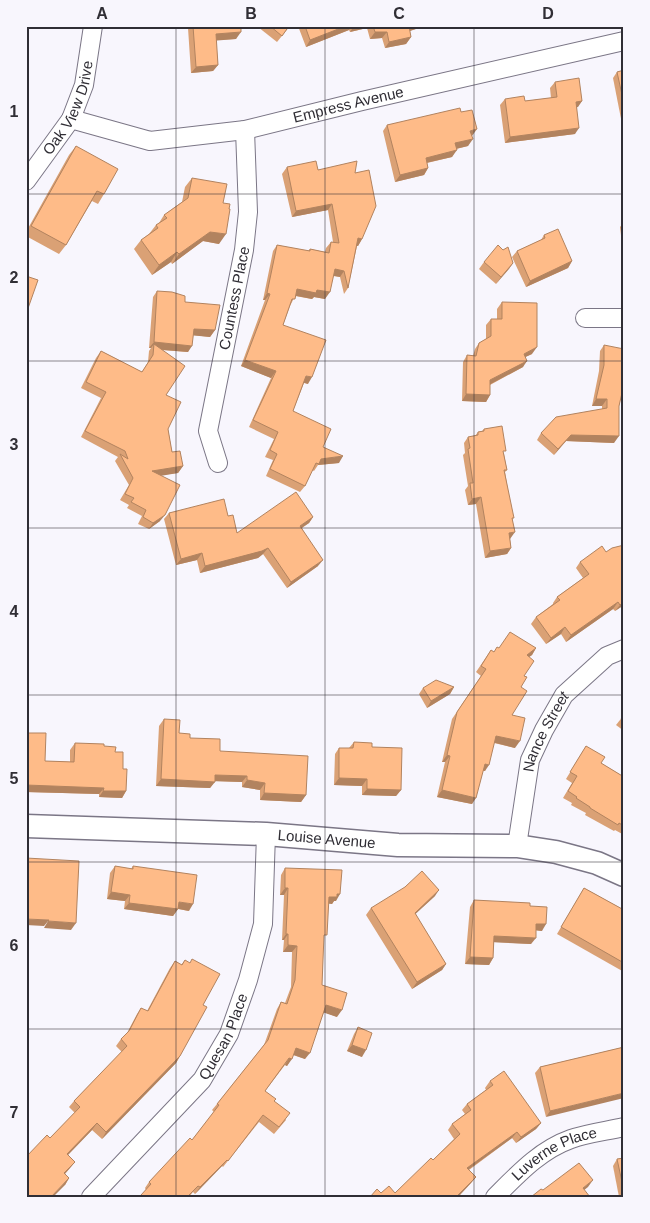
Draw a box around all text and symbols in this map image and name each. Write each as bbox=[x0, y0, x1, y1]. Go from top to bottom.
text: A bbox=[96, 5, 108, 22]
text: B bbox=[245, 5, 257, 22]
text: C bbox=[393, 5, 405, 22]
text: D bbox=[542, 5, 554, 22]
street label: Oak View Drive bbox=[39, 59, 96, 158]
street label: Empress Avenue bbox=[291, 83, 405, 126]
text: 1 bbox=[10, 103, 19, 120]
street label: Countess Place bbox=[215, 245, 253, 351]
text: 2 bbox=[10, 269, 19, 286]
text: 3 bbox=[10, 436, 19, 453]
text: 4 bbox=[10, 603, 19, 620]
street label: Nance Street bbox=[519, 686, 572, 773]
text: 5 bbox=[10, 770, 19, 787]
street label: Louise Avenue bbox=[277, 826, 376, 851]
text: 6 bbox=[10, 937, 19, 954]
street label: Quesan Place bbox=[195, 991, 251, 1083]
text: 7 bbox=[10, 1104, 19, 1121]
street label: Luverne Place bbox=[508, 1124, 598, 1184]

